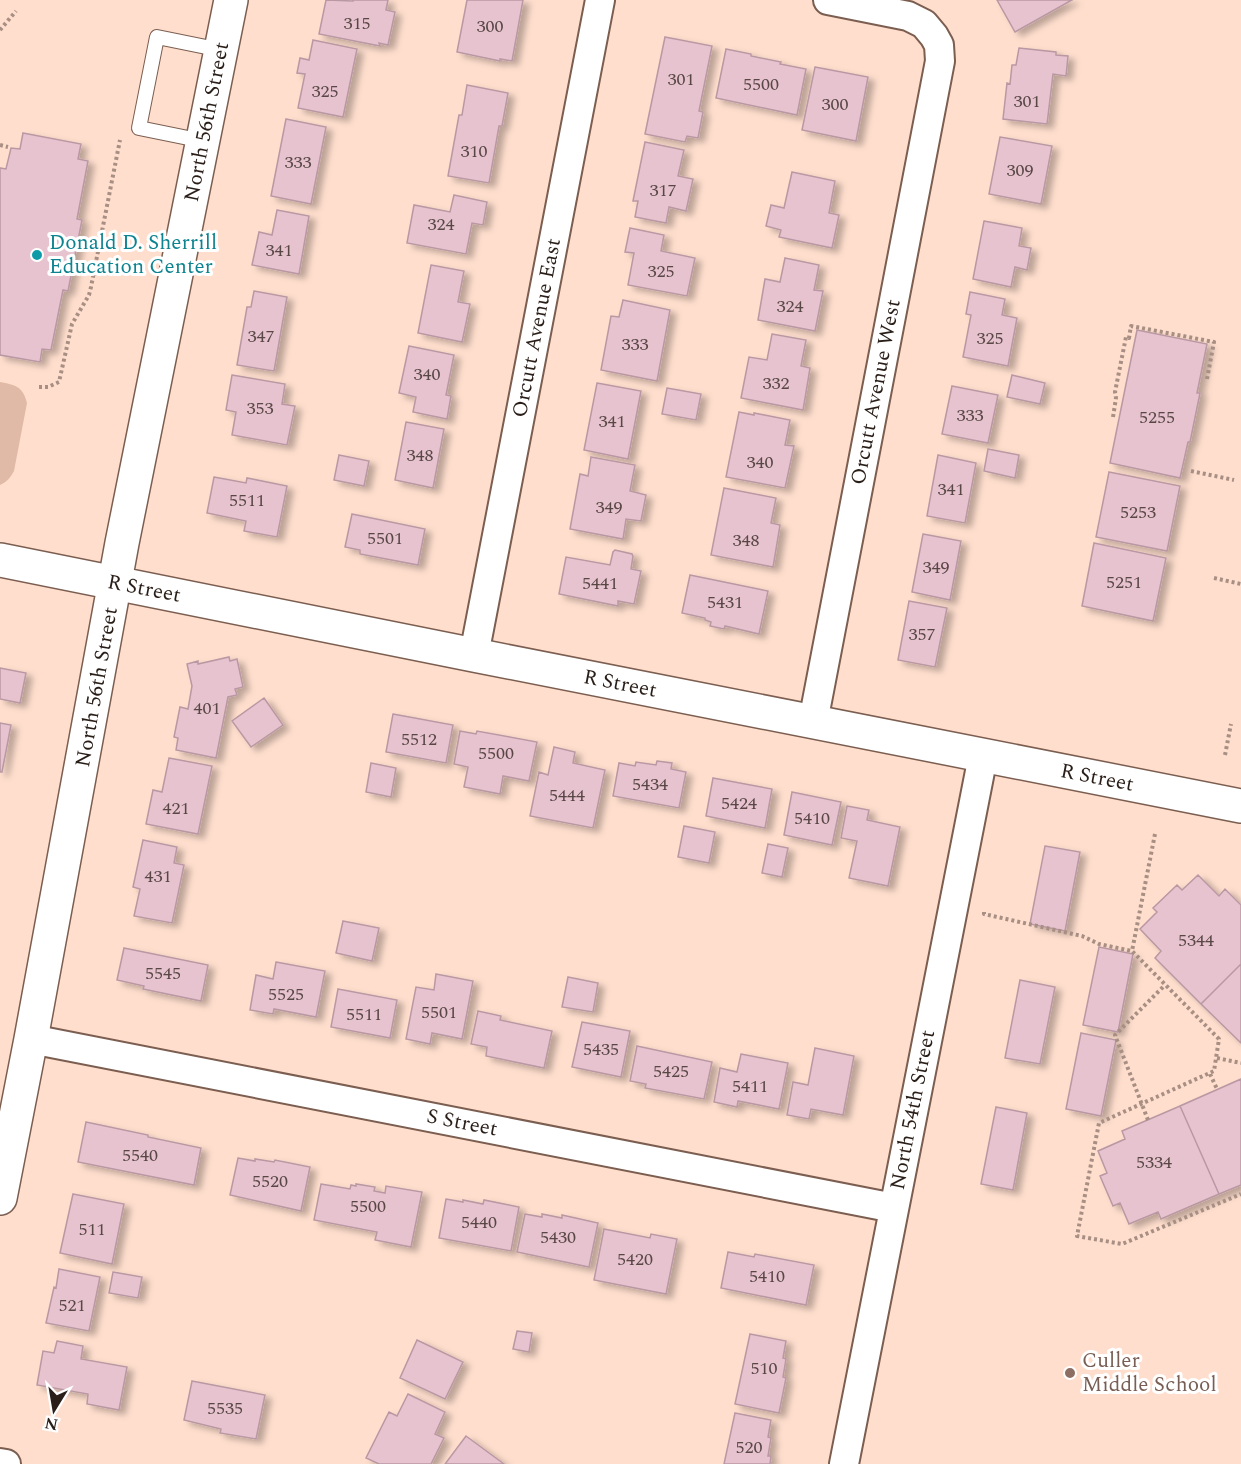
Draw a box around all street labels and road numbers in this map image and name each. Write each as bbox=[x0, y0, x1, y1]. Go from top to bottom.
street label: North 56th Street bbox=[176, 39, 238, 205]
street label: Orcutt Avenue East bbox=[504, 236, 570, 420]
street label: Orcutt Avenue West bbox=[842, 296, 910, 488]
street label: R Street bbox=[105, 566, 183, 612]
street label: North 56th Street bbox=[67, 604, 127, 770]
street label: R Street bbox=[581, 661, 659, 707]
street label: R Street bbox=[1058, 755, 1136, 801]
street label: North 54th Street bbox=[882, 1027, 944, 1193]
street label: S Street bbox=[424, 1100, 500, 1146]

